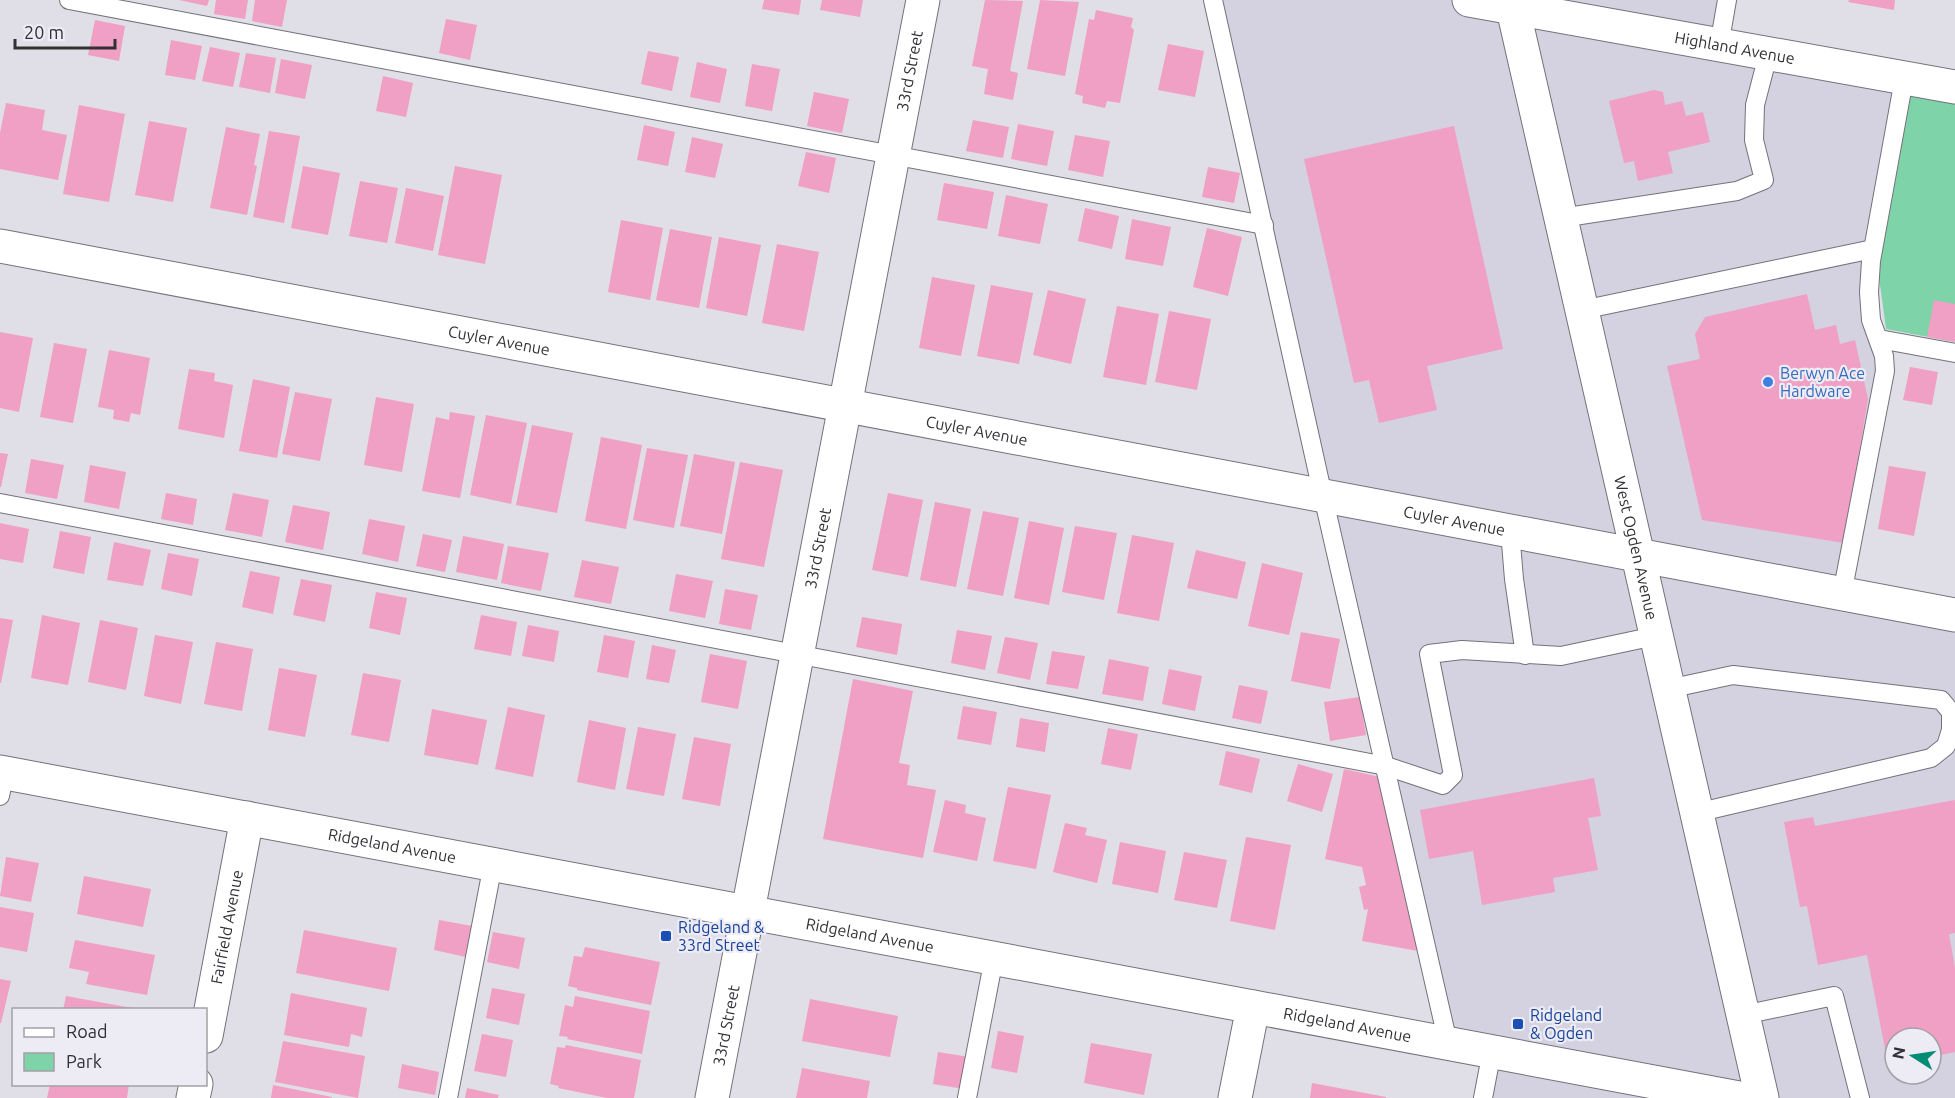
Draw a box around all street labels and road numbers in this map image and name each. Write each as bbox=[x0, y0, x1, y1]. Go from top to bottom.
street label: 33rd Street bbox=[893, 28, 926, 113]
street label: Highland Avenue bbox=[1673, 28, 1796, 67]
street label: Cuyler Avenue bbox=[447, 322, 552, 359]
street label: Cuyler Avenue bbox=[924, 412, 1029, 449]
street label: West Ogden Avenue bbox=[1611, 474, 1661, 621]
street label: Cuyler Avenue bbox=[1402, 502, 1507, 539]
street label: 33rd Street bbox=[801, 505, 834, 590]
street label: Ridgeland Avenue bbox=[327, 825, 458, 866]
street label: Fairfield Avenue bbox=[207, 868, 246, 986]
street label: Ridgeland Avenue bbox=[804, 914, 935, 956]
street label: 33rd Street bbox=[709, 983, 743, 1067]
street label: Ridgeland Avenue bbox=[1282, 1004, 1413, 1045]

